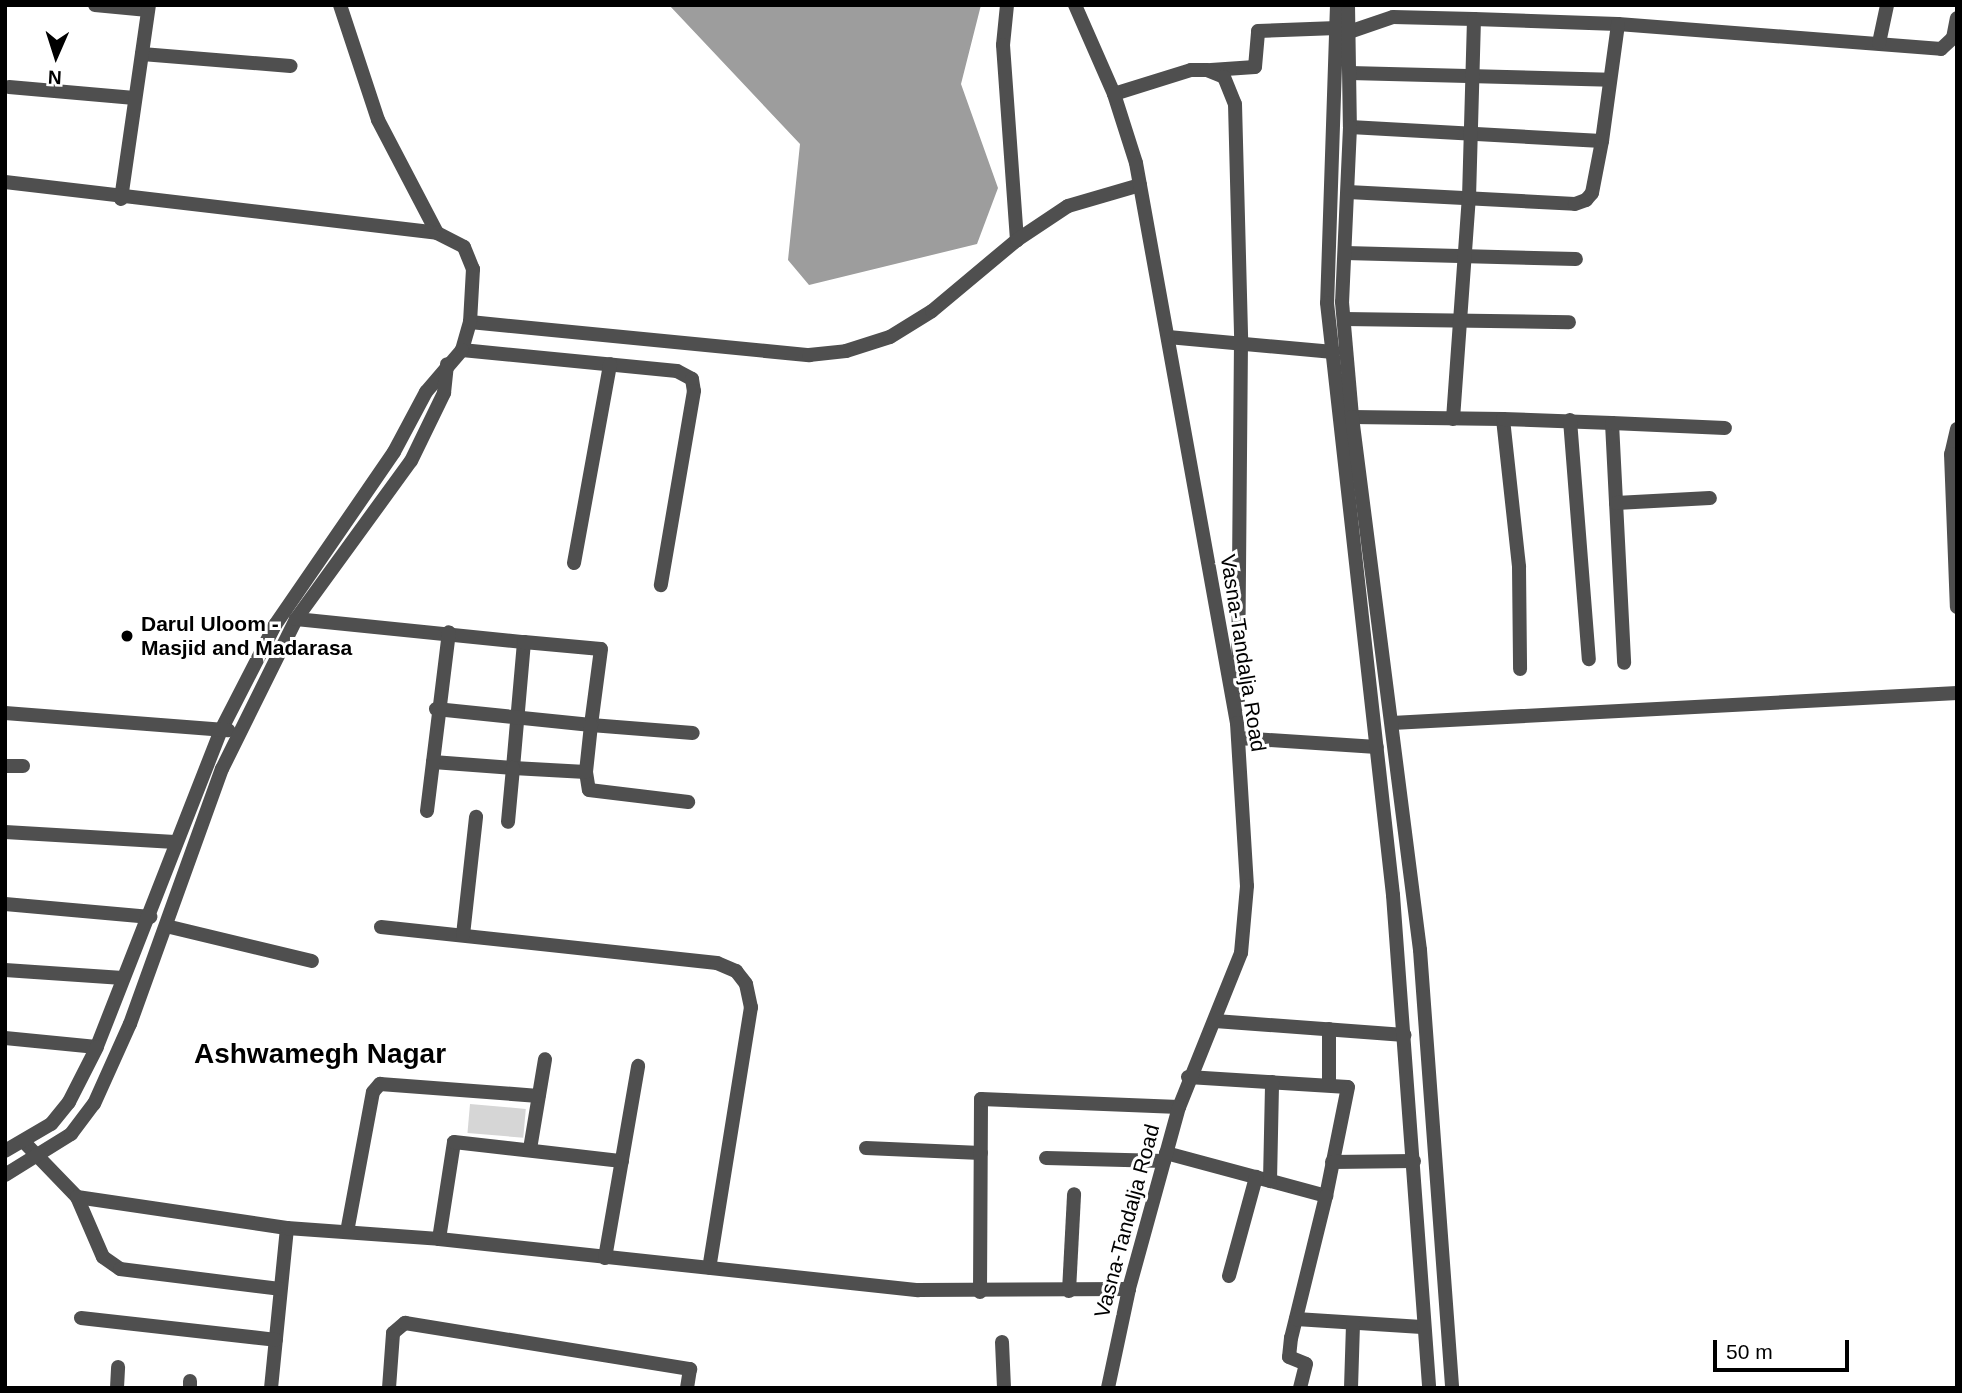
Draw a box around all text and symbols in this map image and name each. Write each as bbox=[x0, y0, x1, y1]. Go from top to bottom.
north arrow bbox=[21, 21, 91, 91]
text: N bbox=[47, 67, 62, 88]
street label: Vasna-Tandalja Road bbox=[1215, 553, 1271, 753]
place label: Darul Uloom - Masjid and Madarasa bbox=[141, 611, 352, 661]
marker: Darul Uloom - Masjid and Madarasa bbox=[119, 628, 135, 644]
district label: Ashwamegh Nagar bbox=[194, 1037, 446, 1071]
street label: Vasna-Tandalja Road bbox=[1089, 1122, 1165, 1320]
scale bar bbox=[1717, 1326, 1854, 1370]
text: 50 m bbox=[1726, 1340, 1773, 1363]

